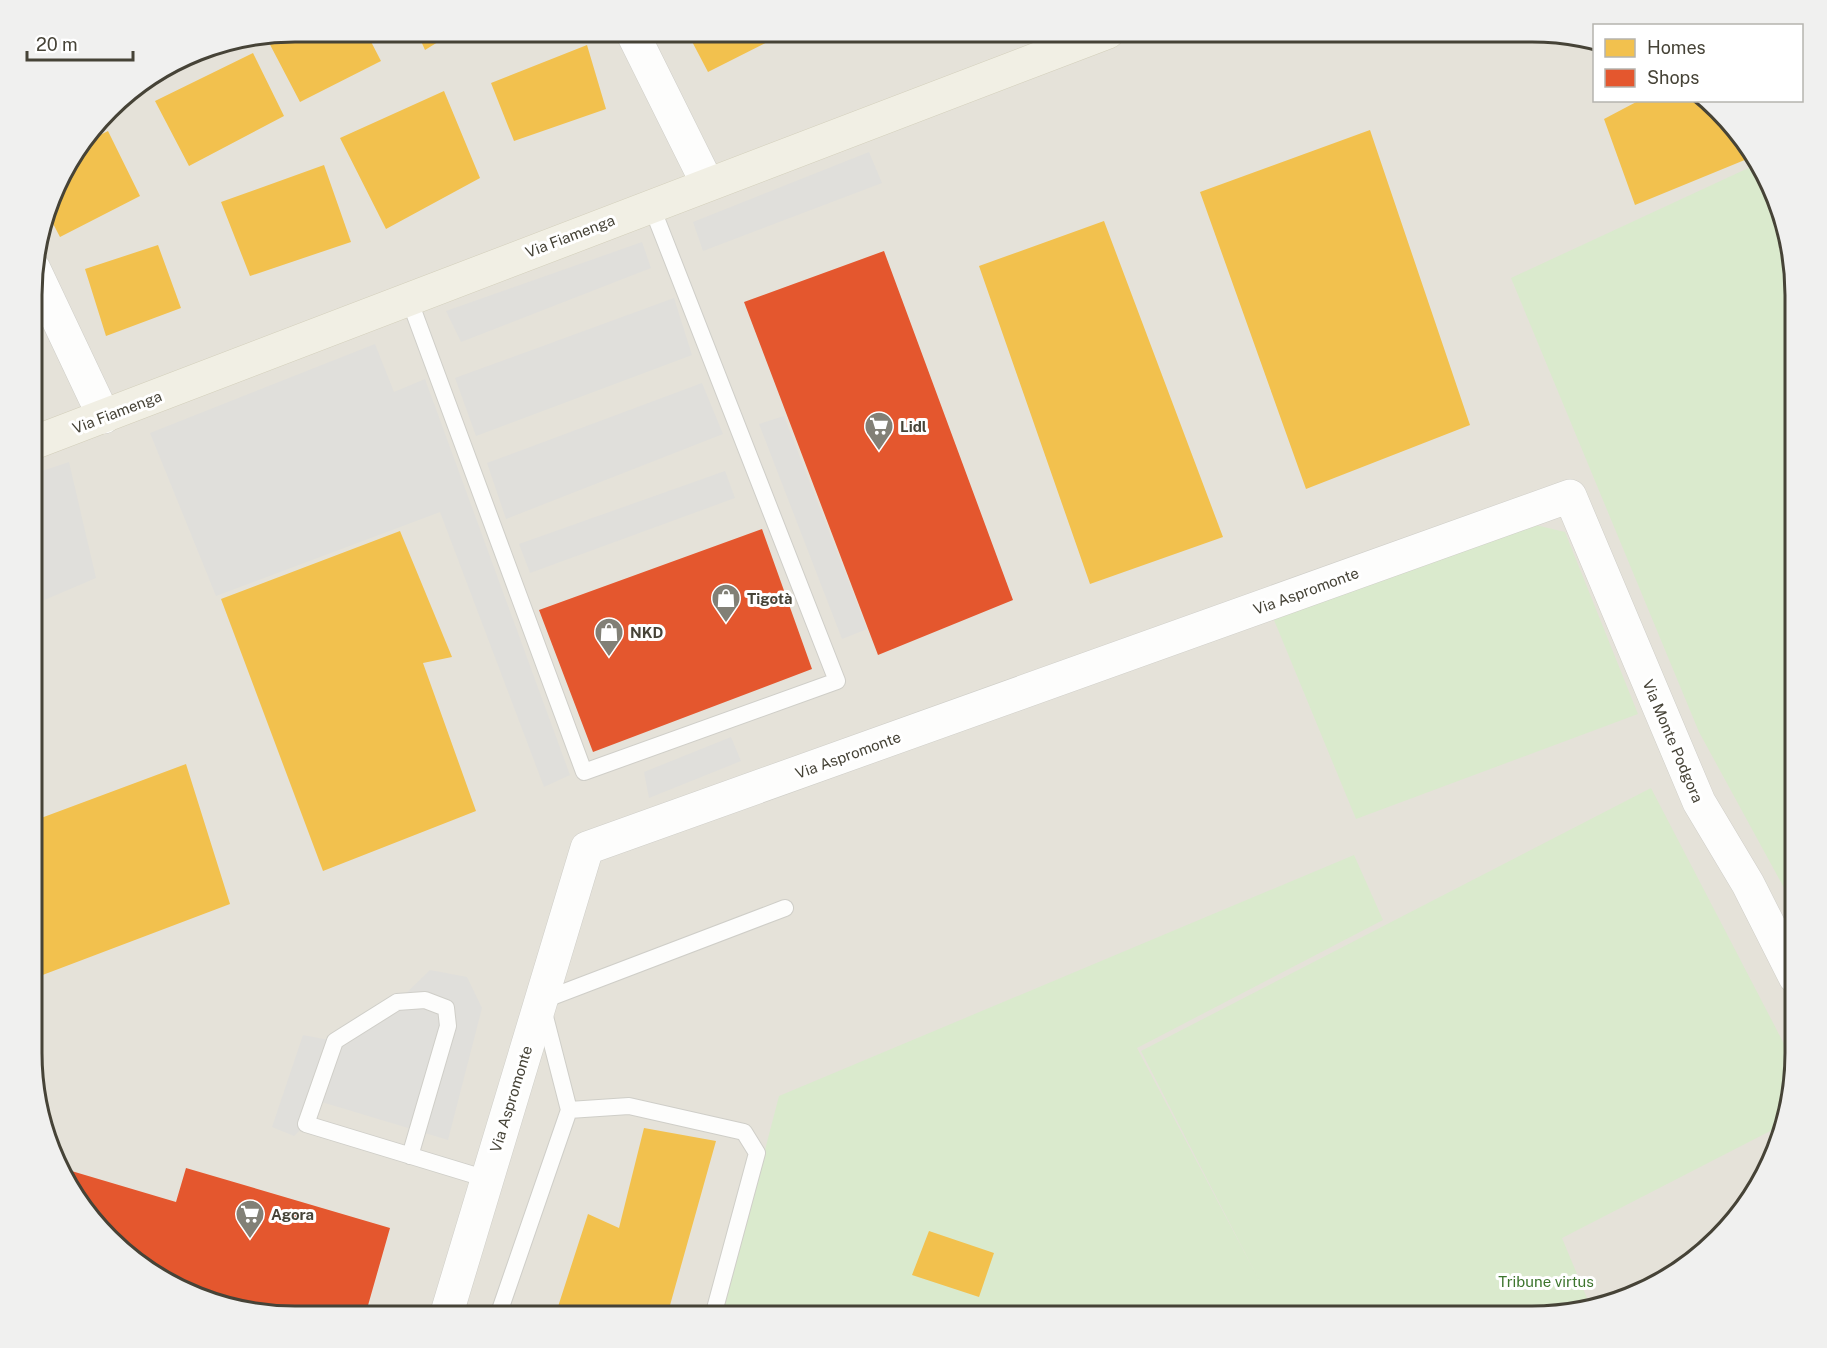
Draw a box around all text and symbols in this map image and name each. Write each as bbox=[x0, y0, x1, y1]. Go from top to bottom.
scale bar bbox=[27, 24, 134, 62]
legend bbox=[1593, 24, 1803, 102]
text: 20 m bbox=[36, 34, 78, 55]
text: Homes bbox=[1647, 37, 1706, 58]
text: Shops bbox=[1647, 67, 1699, 88]
street label: Via Fiamenga bbox=[523, 211, 617, 261]
street label: Via Fiamenga bbox=[70, 387, 164, 437]
supermarket icon: Lidl bbox=[863, 410, 895, 452]
place label: Lidl bbox=[900, 418, 927, 435]
street label: Via Aspromonte bbox=[1251, 564, 1361, 618]
shop icon: Tigotà bbox=[710, 582, 742, 624]
place label: Tigotà bbox=[747, 590, 793, 607]
shop icon: NKD bbox=[593, 616, 625, 658]
place label: NKD bbox=[630, 624, 663, 641]
street label: Via Monte Podgora bbox=[1639, 677, 1707, 805]
street label: Via Aspromonte bbox=[793, 728, 903, 782]
street label: Via Aspromonte bbox=[487, 1044, 535, 1154]
supermarket icon: Agora bbox=[234, 1198, 266, 1240]
place label: Agora bbox=[271, 1206, 314, 1223]
park label: Tribune virtus bbox=[1498, 1273, 1594, 1290]

